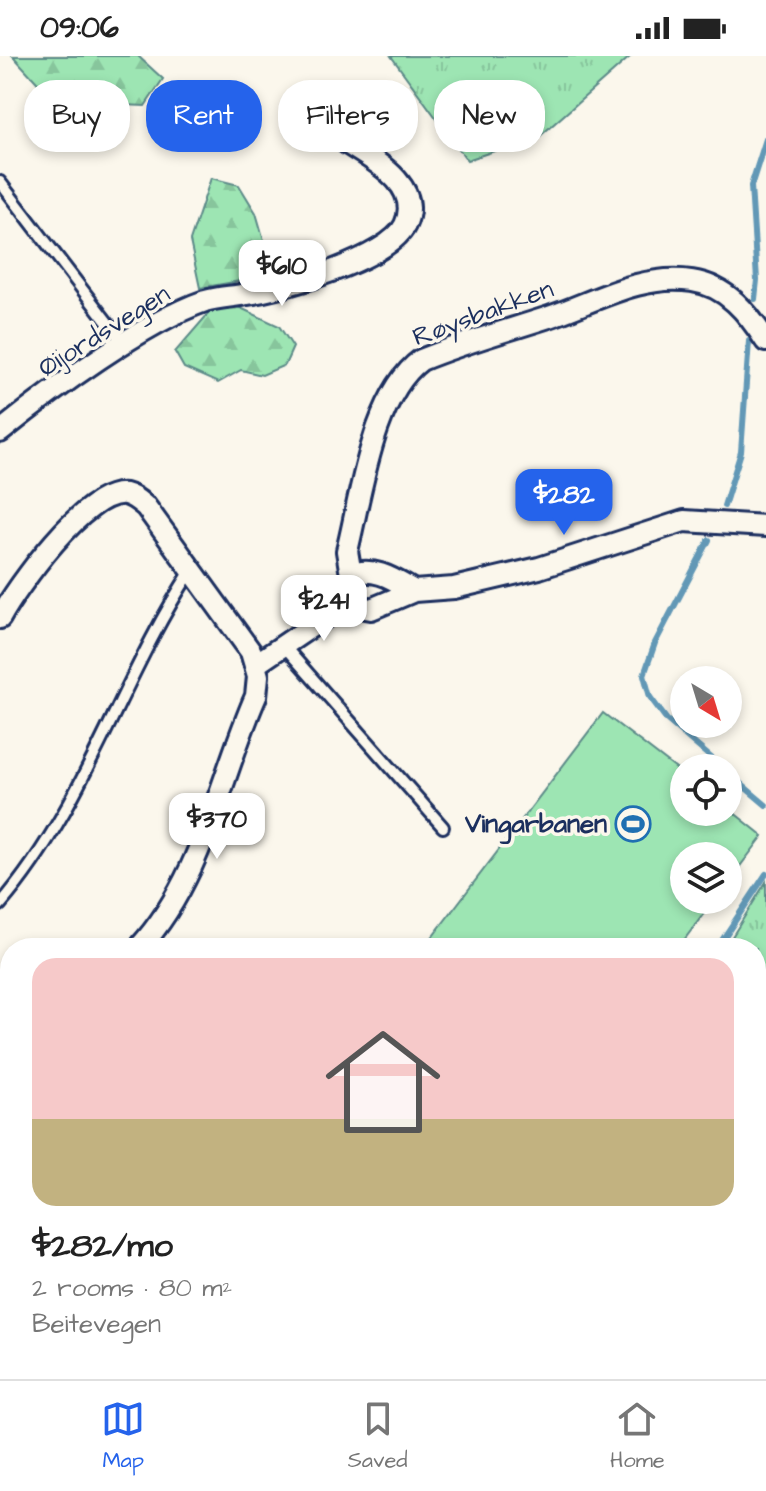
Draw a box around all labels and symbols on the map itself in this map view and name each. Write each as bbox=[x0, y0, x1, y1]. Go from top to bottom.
pin: $610 bbox=[235, 240, 329, 308]
street label: Røysbakken bbox=[408, 271, 559, 357]
street label: Øijordsvegen bbox=[31, 276, 178, 388]
pin: $282 bbox=[517, 469, 611, 537]
pin: $241 bbox=[277, 575, 371, 643]
north arrow bbox=[670, 666, 742, 738]
pin: $370 bbox=[170, 793, 264, 861]
sports icon: Vingarbanen bbox=[614, 805, 652, 843]
place label: Vingarbanen bbox=[464, 806, 607, 845]

